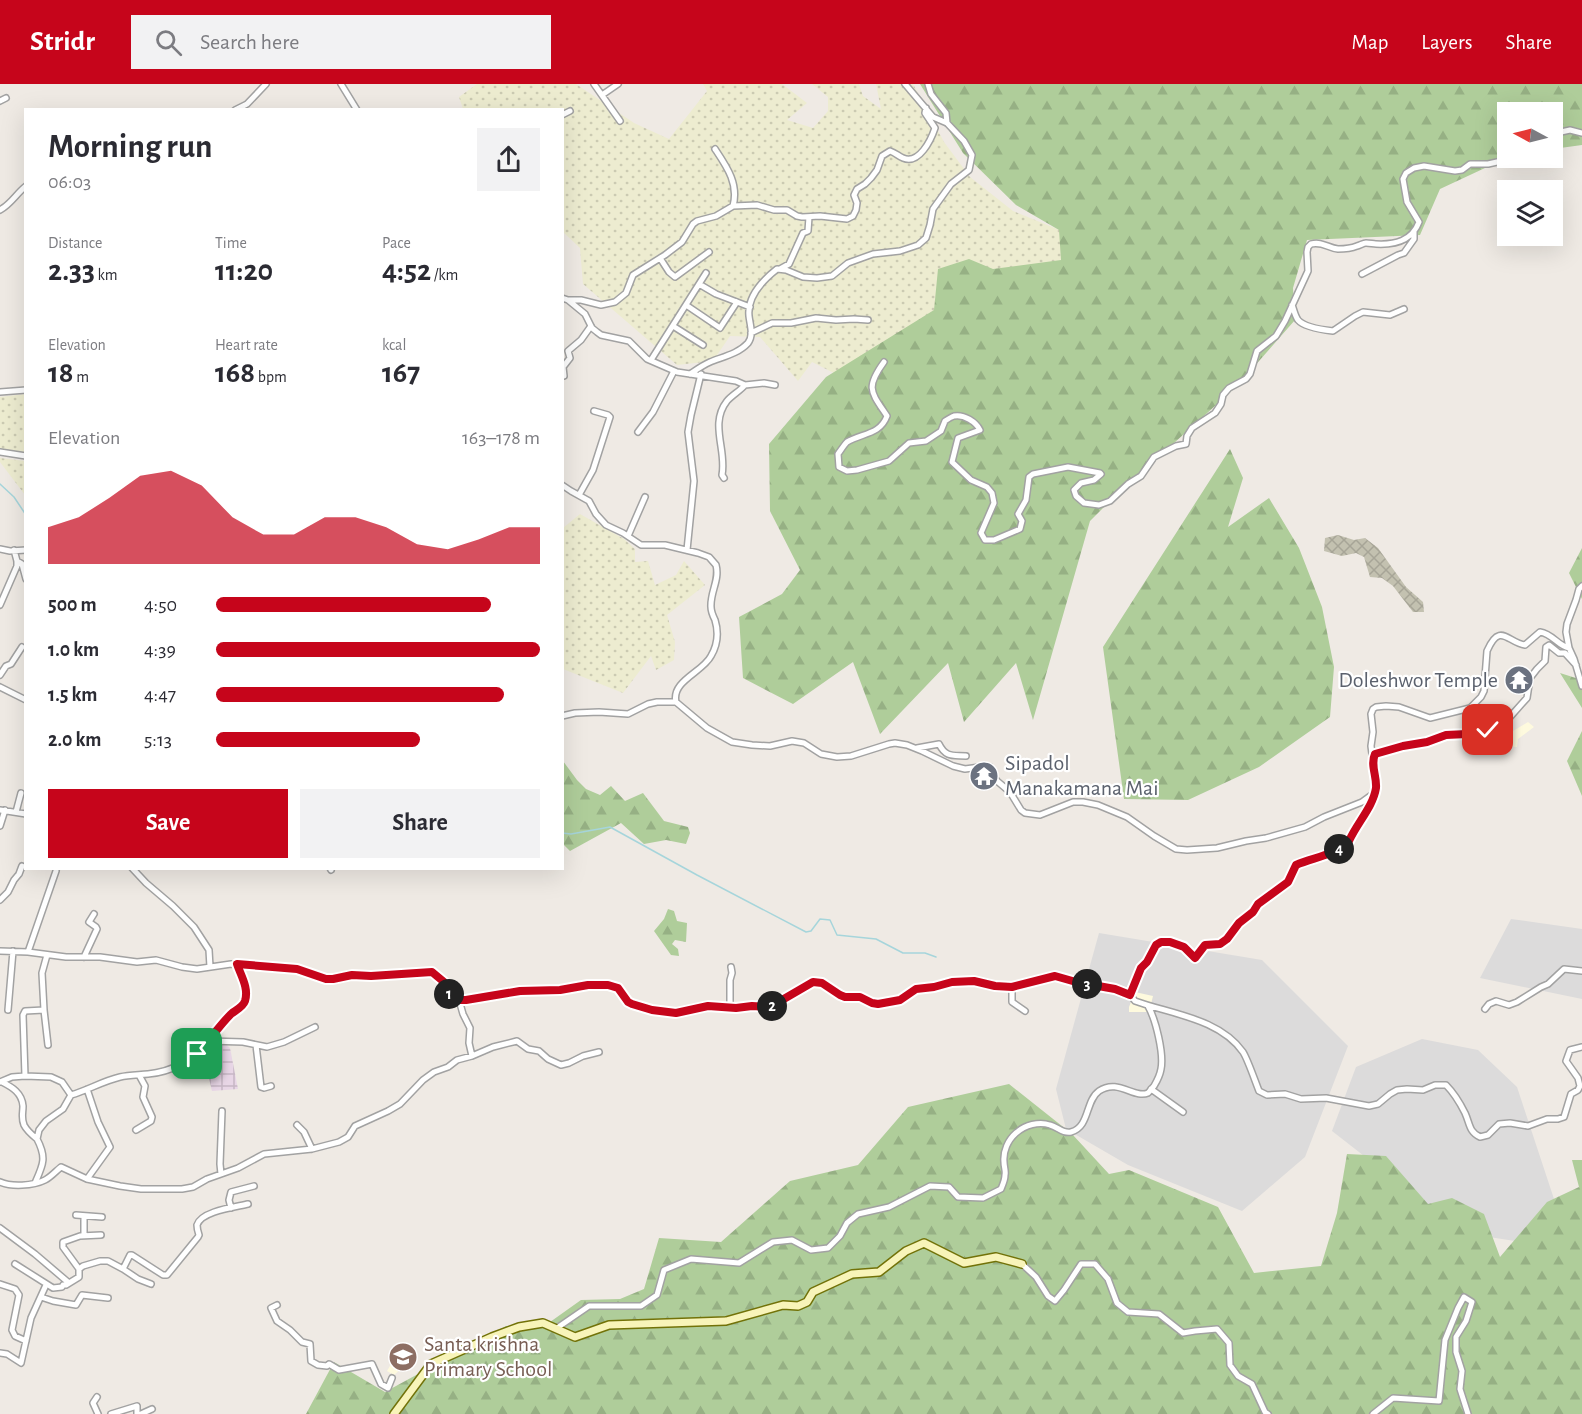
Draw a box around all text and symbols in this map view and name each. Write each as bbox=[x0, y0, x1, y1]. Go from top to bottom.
search box bbox=[131, 15, 551, 69]
icon: search bbox=[152, 26, 185, 59]
text: Stridr bbox=[30, 28, 95, 56]
text: Search here bbox=[200, 31, 299, 53]
text: Map bbox=[1352, 32, 1388, 53]
text: Layers bbox=[1421, 32, 1472, 53]
text: Share bbox=[1505, 32, 1552, 53]
north arrow bbox=[1497, 102, 1563, 168]
map controls bbox=[1497, 102, 1563, 246]
button: share bbox=[477, 128, 540, 191]
text: Morning run bbox=[48, 131, 212, 164]
text: 06:03 bbox=[48, 172, 91, 192]
button: layers bbox=[1497, 180, 1563, 246]
text: Distance bbox=[48, 235, 102, 251]
text: Time bbox=[215, 235, 247, 251]
text: Pace bbox=[382, 235, 411, 251]
text: 2.33 bbox=[48, 256, 95, 286]
text: 11:20 bbox=[215, 256, 273, 286]
text: 4:52 bbox=[382, 256, 431, 286]
text: km bbox=[95, 267, 118, 283]
text: /km bbox=[431, 267, 458, 283]
text: Elevation bbox=[48, 337, 106, 353]
text: Heart rate bbox=[215, 337, 278, 353]
text: kcal bbox=[382, 337, 406, 353]
text: 18 bbox=[48, 358, 74, 388]
text: 168 bbox=[215, 358, 255, 388]
text: 167 bbox=[382, 358, 420, 388]
text: m bbox=[74, 369, 89, 385]
text: bpm bbox=[255, 369, 287, 385]
text: Elevation bbox=[48, 428, 120, 448]
text: 163–178 m bbox=[462, 428, 540, 448]
text: 500 m bbox=[48, 595, 97, 615]
text: 4:50 bbox=[144, 595, 177, 615]
text: 1.0 km bbox=[48, 640, 99, 660]
text: 4:39 bbox=[144, 640, 176, 660]
temple icon: Doleshwor Temple bbox=[1503, 664, 1535, 696]
place label: Doleshwor Temple bbox=[1339, 669, 1498, 691]
text: 1.5 km bbox=[48, 685, 97, 705]
text: 4:47 bbox=[144, 685, 176, 705]
pin bbox=[1462, 704, 1513, 755]
icon: check bbox=[1471, 713, 1504, 746]
text: 2.0 km bbox=[48, 730, 101, 750]
text: 5:13 bbox=[144, 730, 172, 750]
place label: Sipadol Manakamana Mai bbox=[1005, 752, 1158, 799]
temple icon: Sipadol Manakamana Mai bbox=[968, 760, 1000, 792]
button: Save bbox=[48, 789, 288, 858]
button: Share bbox=[300, 789, 540, 858]
pin: 4 bbox=[1324, 834, 1354, 864]
text: 4 bbox=[1335, 841, 1343, 857]
pin: 3 bbox=[1072, 969, 1102, 999]
text: 3 bbox=[1084, 976, 1090, 992]
pin: 1 bbox=[434, 979, 464, 1009]
text: 1 bbox=[446, 986, 452, 1002]
pin: 2 bbox=[757, 991, 787, 1021]
text: 2 bbox=[768, 998, 776, 1014]
pin bbox=[171, 1028, 222, 1079]
icon: arrive bbox=[180, 1037, 213, 1070]
place label: Santa krishna Primary School bbox=[424, 1333, 552, 1380]
school or university icon: Santa krishna Primary School bbox=[387, 1341, 419, 1373]

